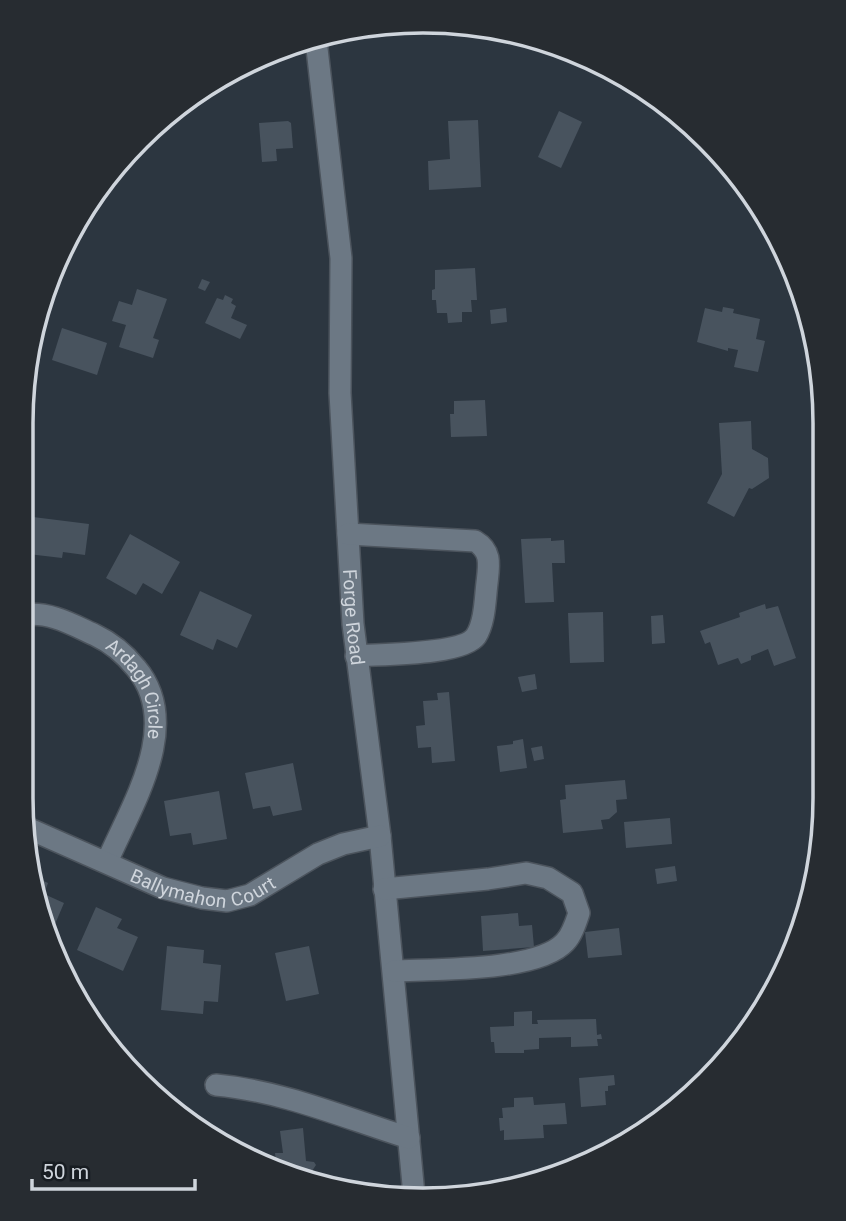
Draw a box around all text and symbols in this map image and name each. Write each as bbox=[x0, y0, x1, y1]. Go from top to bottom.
street label: Forge Road bbox=[338, 568, 370, 667]
street label: Ardagh Circle bbox=[102, 633, 167, 740]
street label: Ballymahon Court bbox=[127, 864, 279, 912]
scale bar bbox=[32, 1148, 194, 1192]
text: 50 m bbox=[42, 1160, 89, 1184]

